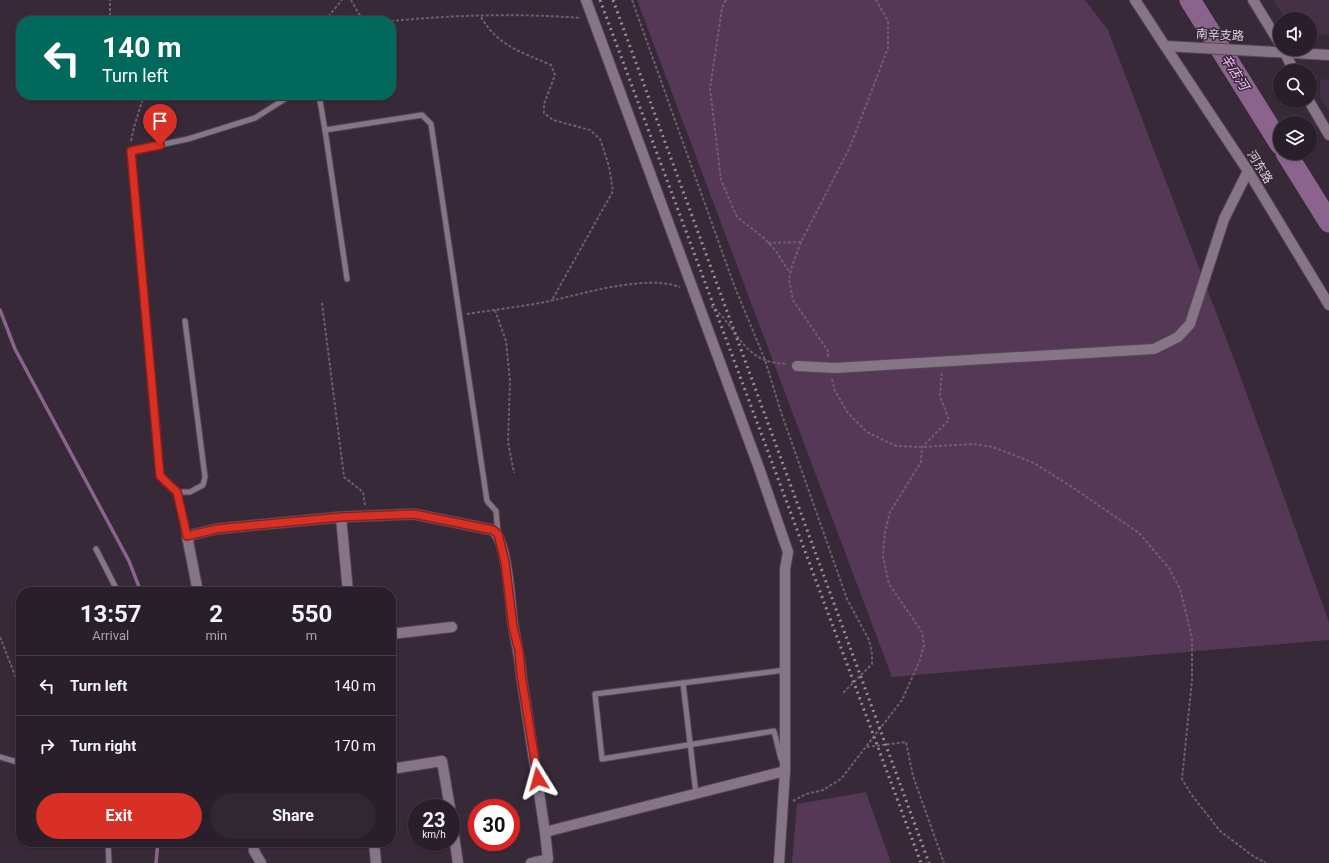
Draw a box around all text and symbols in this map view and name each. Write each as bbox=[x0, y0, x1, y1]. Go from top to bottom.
map controls bbox=[1273, 12, 1317, 160]
button: sound bbox=[1273, 12, 1317, 56]
street label: 南辛支路 bbox=[1196, 27, 1244, 43]
text: 140 m bbox=[102, 31, 181, 64]
icon: left bbox=[36, 32, 88, 84]
water label: 辛店河 bbox=[1218, 51, 1253, 95]
button: search bbox=[1273, 64, 1317, 108]
text: Turn left bbox=[102, 65, 168, 86]
pin bbox=[143, 104, 177, 145]
icon: arrive bbox=[149, 110, 171, 132]
button: layers bbox=[1273, 116, 1317, 160]
street label: 河东路 bbox=[1245, 148, 1275, 186]
text: 13:57 bbox=[80, 600, 142, 628]
text: 2 bbox=[209, 600, 223, 628]
text: 550 bbox=[291, 600, 332, 628]
text: Arrival bbox=[92, 628, 129, 643]
text: min bbox=[205, 628, 227, 643]
text: m bbox=[306, 628, 317, 643]
icon: left bbox=[36, 675, 58, 697]
text: Turn left bbox=[70, 677, 127, 695]
text: 140 m bbox=[334, 677, 376, 695]
icon: right bbox=[36, 735, 58, 757]
text: Turn right bbox=[70, 737, 136, 755]
text: 170 m bbox=[334, 737, 376, 755]
position arrow bbox=[517, 758, 559, 800]
button: Exit bbox=[36, 793, 202, 839]
button: Share bbox=[210, 793, 376, 839]
speed limit sign: 30 bbox=[468, 799, 520, 851]
text: 23 bbox=[423, 808, 445, 832]
text: km/h bbox=[422, 829, 446, 840]

